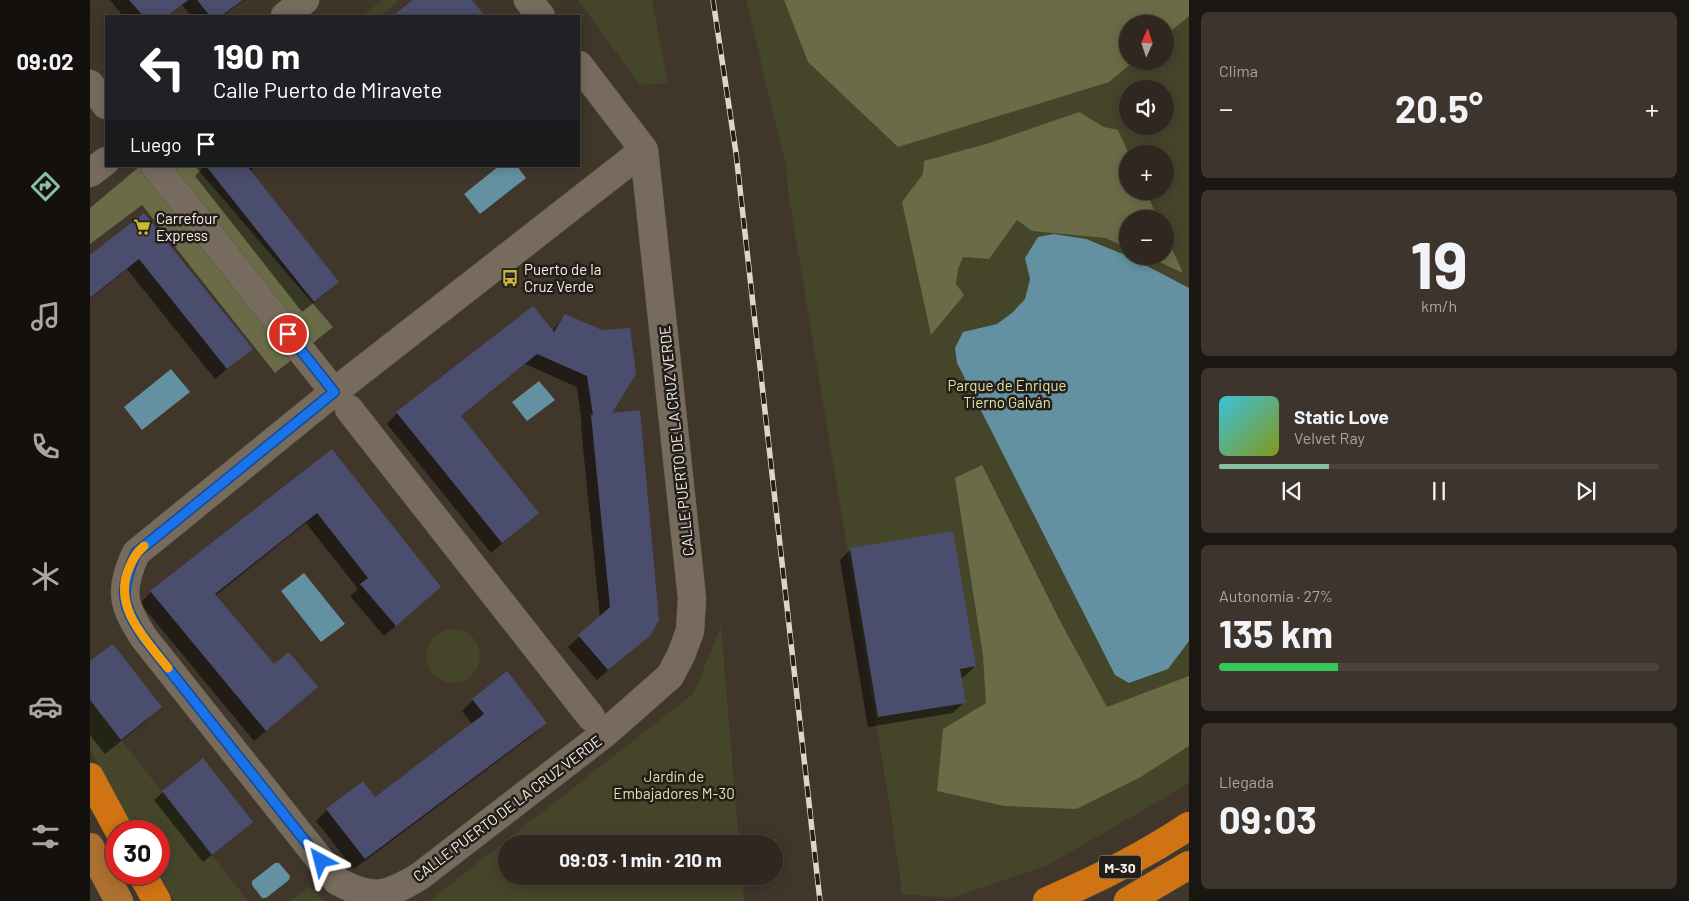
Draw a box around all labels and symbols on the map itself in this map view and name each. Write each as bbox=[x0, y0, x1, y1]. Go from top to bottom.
north arrow bbox=[1119, 15, 1174, 70]
place label: Carrefour Express bbox=[156, 209, 218, 244]
supermarket icon: Carrefour Express bbox=[132, 217, 152, 237]
place label: Puerto de la Cruz Verde bbox=[524, 260, 601, 295]
bus stop icon: Puerto de la Cruz Verde bbox=[500, 268, 520, 288]
pin bbox=[267, 313, 309, 355]
street label: CALLE PUERTO DE LA CRUZ VERDE bbox=[655, 325, 697, 557]
park label: Parque de Enrique Tierno Galván bbox=[947, 376, 1067, 411]
street label: CALLE PUERTO DE LA CRUZ VERDE bbox=[409, 731, 605, 885]
park label: Jardín de Embajadores M-30 bbox=[613, 767, 735, 802]
speed limit sign: 30 bbox=[105, 820, 170, 885]
position arrow bbox=[294, 834, 346, 886]
road number: M-30 bbox=[1099, 856, 1141, 879]

